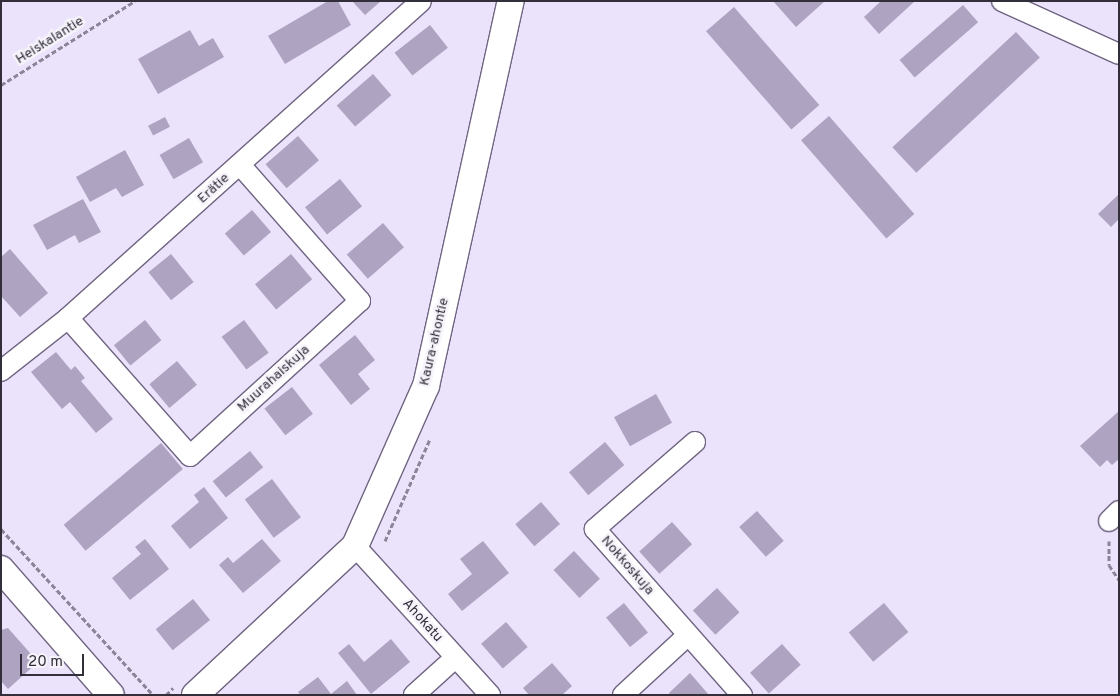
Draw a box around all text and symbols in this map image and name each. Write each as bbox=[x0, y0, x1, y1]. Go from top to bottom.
street label: Heiskalantie bbox=[13, 13, 87, 69]
street label: Erätie bbox=[195, 170, 233, 208]
street label: Kaura-ahontie bbox=[417, 297, 453, 387]
street label: Muurahaiskuja bbox=[234, 342, 314, 416]
street label: Nokkoskuja bbox=[597, 533, 657, 599]
street label: Ahokatu bbox=[398, 596, 446, 646]
scale bar bbox=[22, 644, 86, 676]
text: 20 m bbox=[28, 653, 63, 672]

